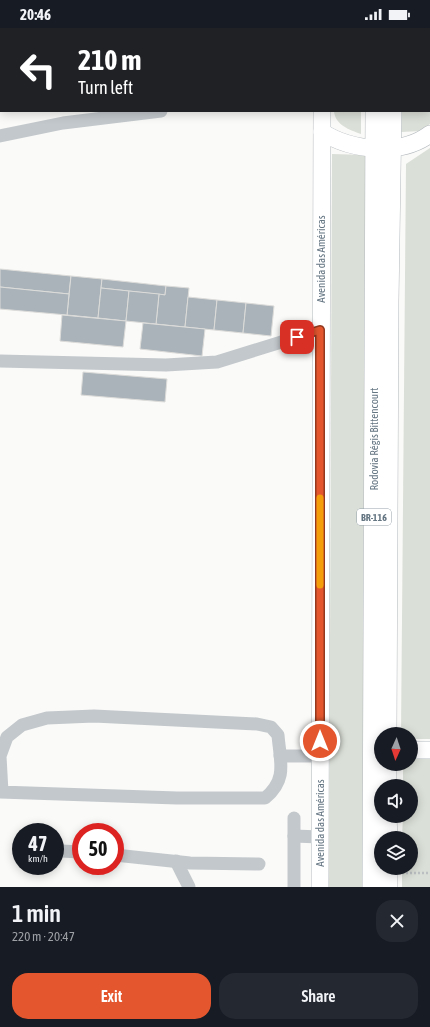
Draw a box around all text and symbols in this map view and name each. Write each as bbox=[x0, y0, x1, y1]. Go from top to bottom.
text: 20:46 bbox=[20, 6, 51, 23]
icon: left bbox=[12, 44, 64, 96]
text: 210 m bbox=[78, 44, 141, 76]
text: Turn left bbox=[78, 77, 133, 98]
street label: Avenida das Américas bbox=[315, 215, 327, 303]
pin bbox=[280, 320, 314, 354]
icon: arrive bbox=[286, 326, 308, 348]
street label: Rodovia Régis Bittencourt bbox=[368, 388, 380, 490]
road number: BR-116 bbox=[357, 509, 391, 525]
position arrow bbox=[299, 720, 341, 762]
north arrow bbox=[374, 727, 418, 771]
map controls bbox=[374, 727, 418, 875]
street label: Avenida das Américas bbox=[314, 779, 326, 867]
button: sound bbox=[374, 779, 418, 823]
speed limit sign: 50 bbox=[72, 823, 124, 875]
button: layers bbox=[374, 831, 418, 875]
text: 47 bbox=[29, 832, 47, 855]
text: km/h bbox=[28, 853, 48, 864]
text: 1 min bbox=[12, 900, 61, 927]
button: close bbox=[376, 900, 418, 942]
text: 220 m · 20:47 bbox=[12, 929, 75, 944]
button: Exit bbox=[12, 973, 211, 1019]
button: Share bbox=[219, 973, 418, 1019]

